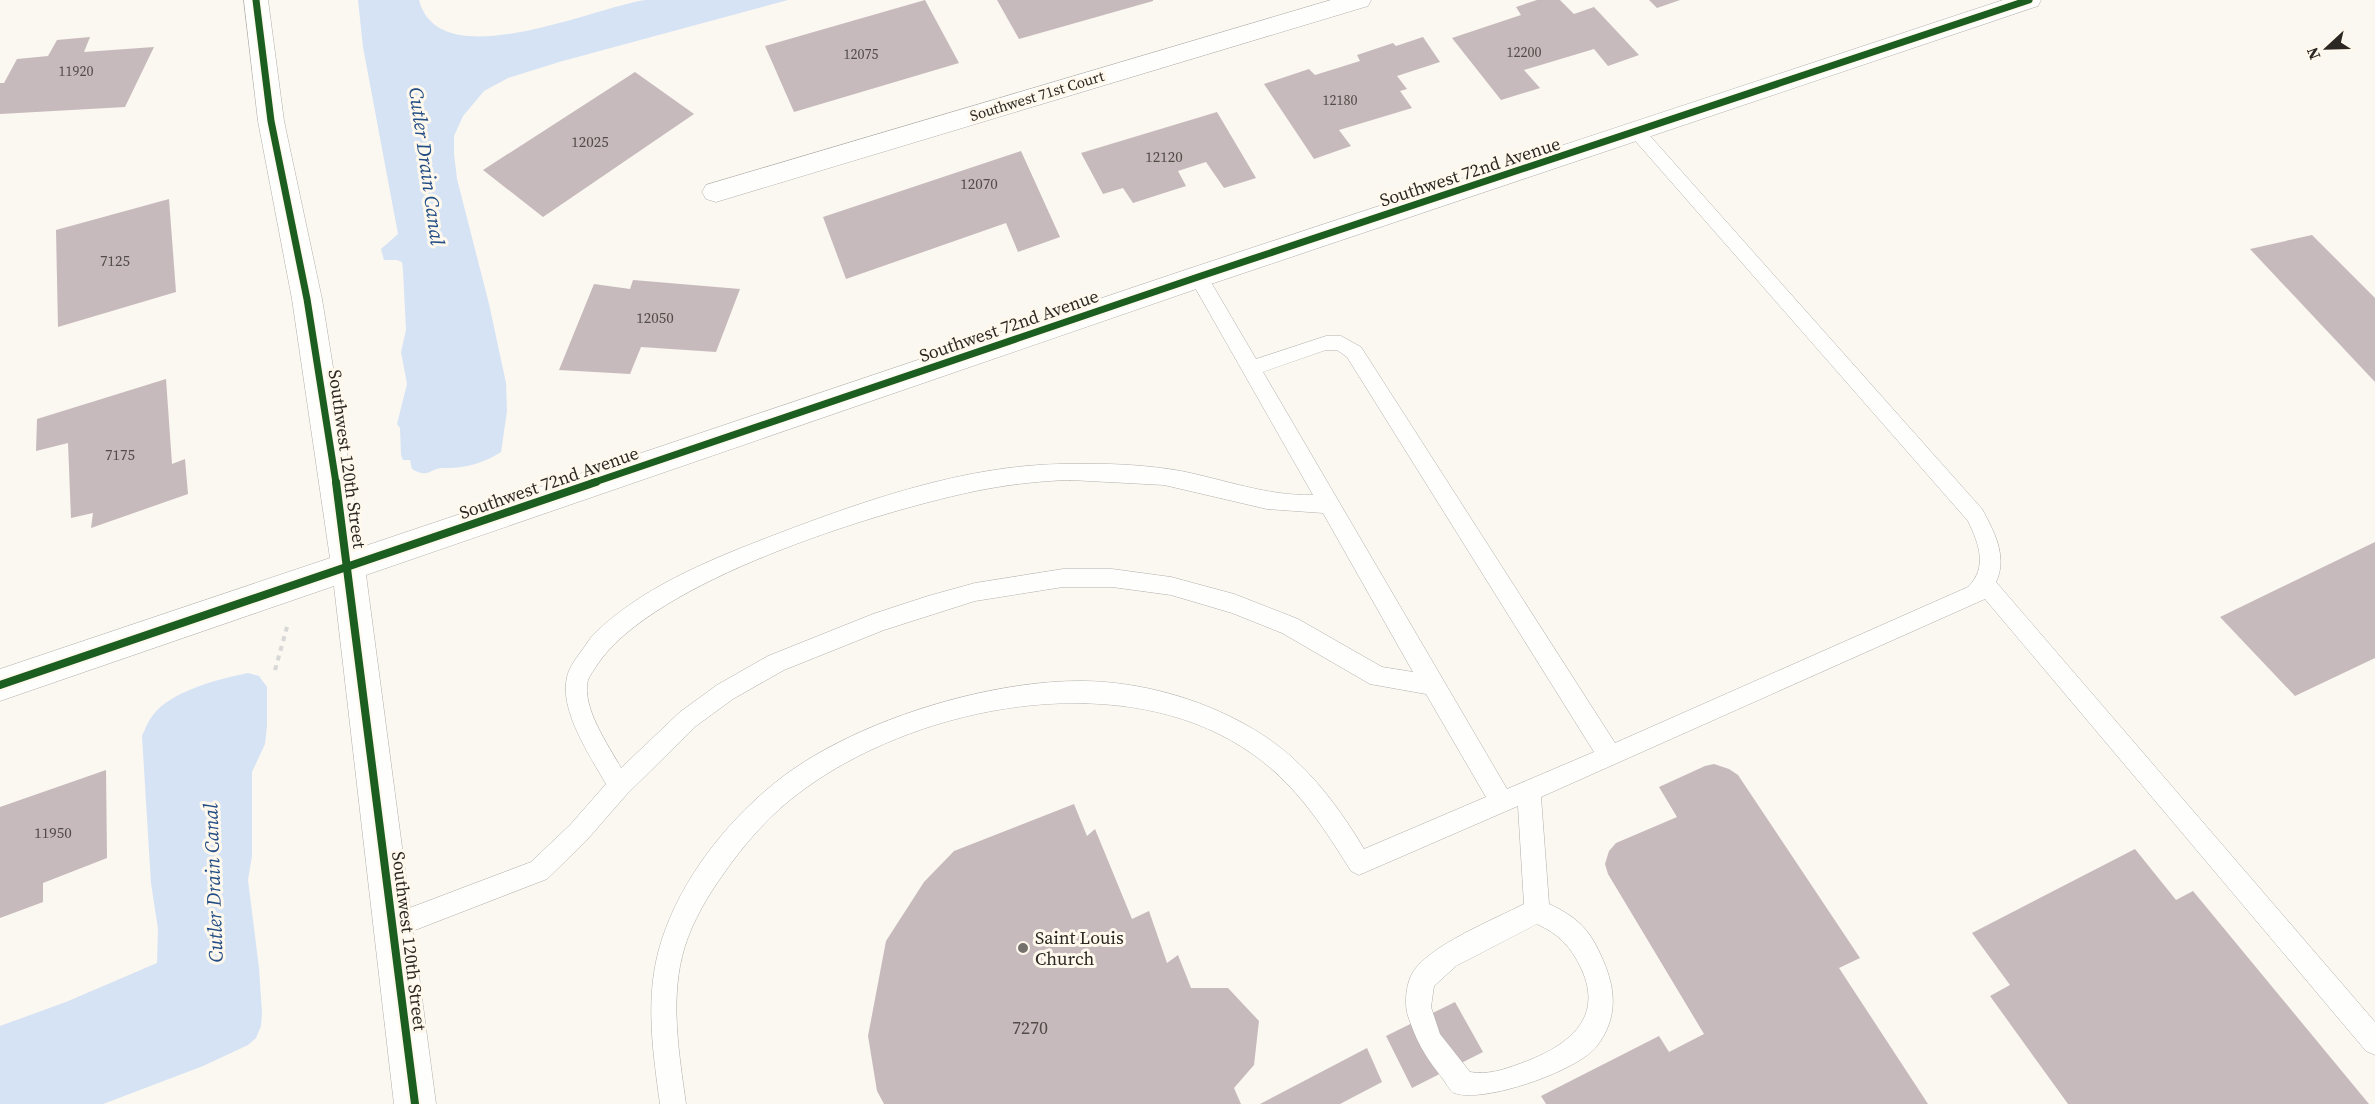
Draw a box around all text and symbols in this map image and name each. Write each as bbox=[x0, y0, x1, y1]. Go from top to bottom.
north arrow bbox=[2297, 18, 2357, 78]
house number: 12200 bbox=[1507, 42, 1542, 62]
house number: 12075 bbox=[844, 44, 879, 64]
text: N bbox=[2301, 44, 2325, 63]
house number: 11920 bbox=[59, 61, 94, 81]
street label: Southwest 71st Court bbox=[967, 65, 1107, 126]
water label: Cutler Drain Canal bbox=[402, 85, 452, 247]
house number: 12180 bbox=[1323, 90, 1358, 110]
house number: 12025 bbox=[571, 131, 609, 152]
street label: Southwest 72nd Avenue bbox=[1376, 131, 1563, 213]
house number: 12120 bbox=[1145, 146, 1183, 167]
house number: 12070 bbox=[960, 173, 998, 194]
house number: 7125 bbox=[100, 250, 130, 271]
street label: Southwest 72nd Avenue bbox=[916, 283, 1102, 368]
house number: 12050 bbox=[636, 307, 674, 328]
street label: Southwest 120th Street bbox=[323, 368, 372, 550]
street label: Southwest 72nd Avenue bbox=[456, 440, 642, 525]
house number: 7175 bbox=[105, 444, 135, 465]
water label: Cutler Drain Canal bbox=[196, 803, 230, 963]
house number: 11950 bbox=[34, 822, 72, 843]
street label: Southwest 120th Street bbox=[386, 850, 433, 1032]
place label: Saint Louis Church bbox=[1035, 925, 1124, 971]
marker: Saint Louis Church bbox=[1016, 941, 1030, 955]
house number: 7270 bbox=[1012, 1015, 1048, 1040]

